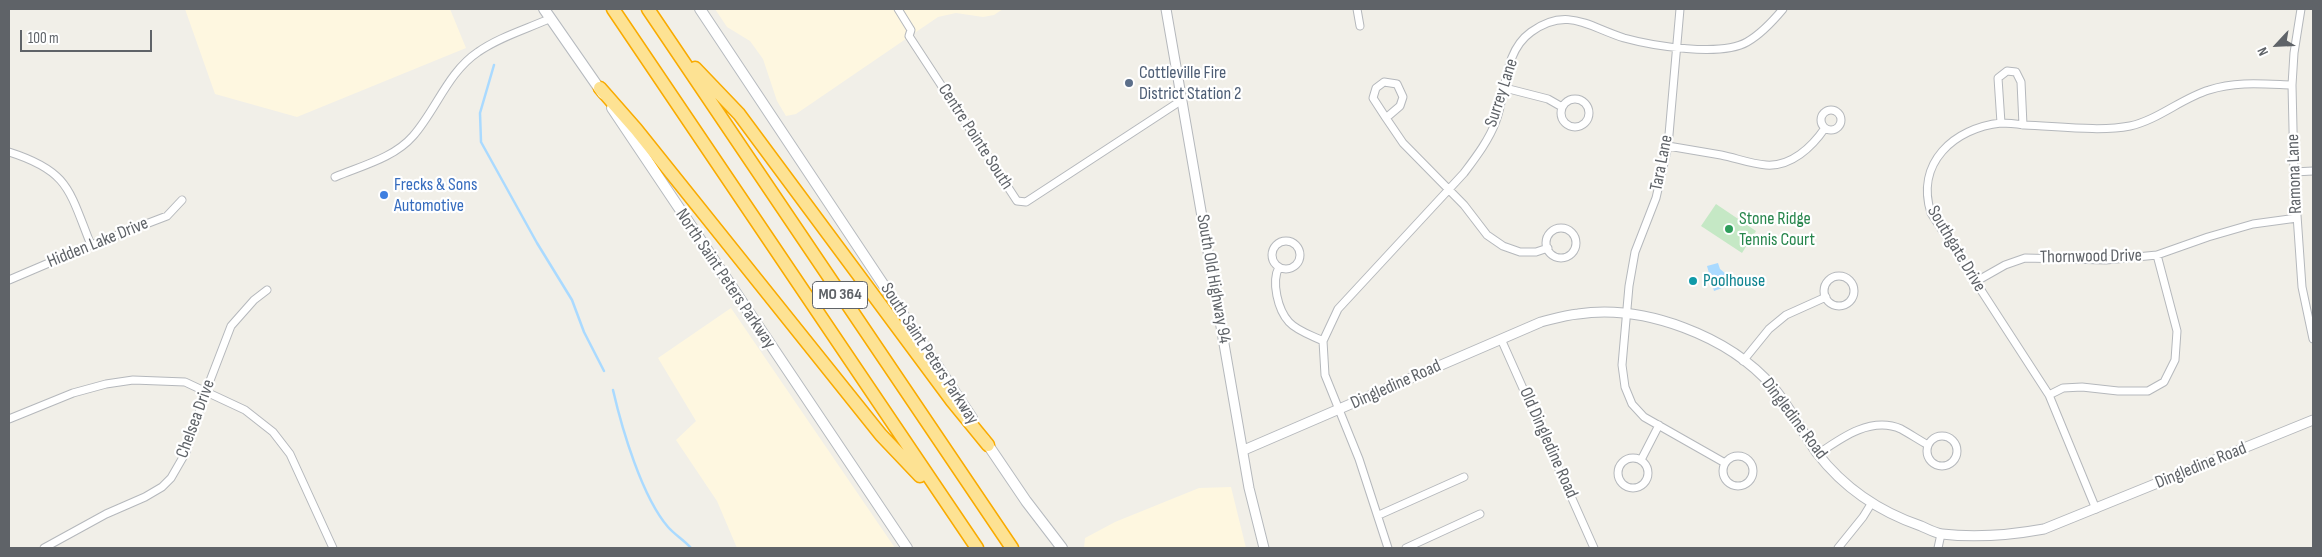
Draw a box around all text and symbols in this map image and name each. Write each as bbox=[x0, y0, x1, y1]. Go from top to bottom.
scale bar bbox=[22, 20, 155, 52]
north arrow bbox=[2252, 20, 2302, 70]
text: 100 m bbox=[28, 29, 59, 48]
text: N bbox=[2254, 45, 2272, 59]
street label: Surrey Lane bbox=[1481, 56, 1523, 130]
place label: Cottleville Fire District Station 2 bbox=[1139, 62, 1241, 104]
marker: Cottleville Fire District Station 2 bbox=[1123, 77, 1135, 89]
street label: Centre Pointe South bbox=[933, 80, 1017, 194]
street label: Tara Lane bbox=[1646, 133, 1678, 193]
street label: Ramona Lane bbox=[2283, 134, 2307, 214]
place label: Frecks & Sons Automotive bbox=[394, 174, 477, 216]
marker: Frecks & Sons Automotive bbox=[378, 189, 390, 201]
street label: Southgate Drive bbox=[1922, 202, 1990, 296]
street label: North Saint Peters Parkway bbox=[670, 205, 780, 353]
place label: Stone Ridge Tennis Court bbox=[1739, 208, 1815, 250]
street label: Hidden Lake Drive bbox=[44, 213, 152, 273]
street label: South Old Highway 94 bbox=[1191, 213, 1235, 345]
marker: Stone Ridge Tennis Court bbox=[1723, 223, 1735, 235]
street label: Thornwood Drive bbox=[2040, 245, 2142, 269]
place label: Poolhouse bbox=[1703, 270, 1765, 292]
marker: Poolhouse bbox=[1687, 275, 1699, 287]
street label: South Saint Peters Parkway bbox=[875, 279, 983, 429]
road number: MO 364 bbox=[812, 282, 868, 308]
street label: Dingledine Road bbox=[1348, 356, 1444, 414]
street label: Dingledine Road bbox=[1756, 374, 1832, 464]
street label: Chelsea Drive bbox=[172, 377, 220, 461]
street label: Old Dingledine Road bbox=[1514, 384, 1582, 502]
street label: Dingledine Road bbox=[2152, 438, 2250, 494]

